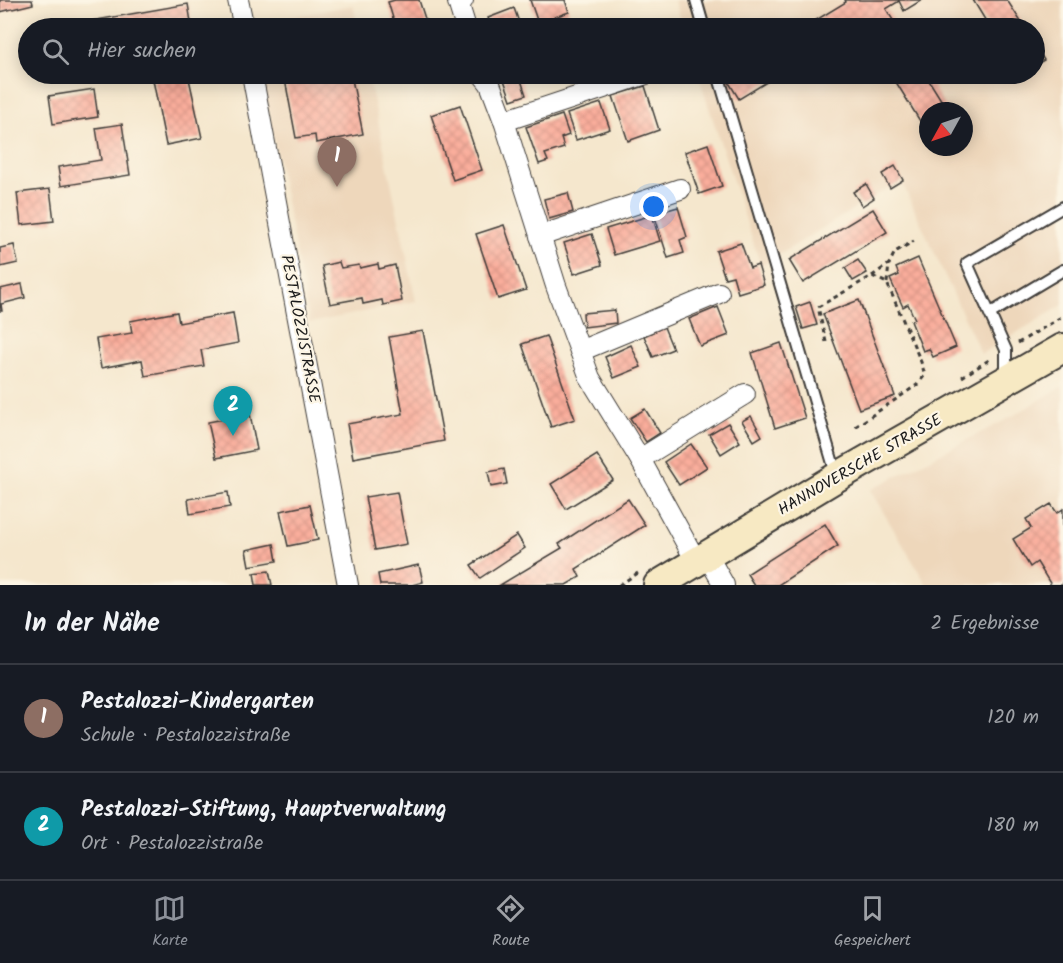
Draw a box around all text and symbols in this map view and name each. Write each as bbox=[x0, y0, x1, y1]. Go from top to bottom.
search box bbox=[18, 18, 1045, 84]
text: Hier suchen bbox=[87, 34, 196, 69]
icon: search bbox=[39, 35, 72, 68]
north arrow bbox=[919, 102, 973, 156]
pin: 1 bbox=[318, 138, 356, 187]
your location bbox=[639, 192, 668, 221]
street label: PESTALOZZISTRASSE bbox=[273, 253, 327, 406]
pin: 2 bbox=[214, 386, 252, 436]
street label: HANNOVERSCHE STRASSE bbox=[773, 407, 947, 522]
text: In der Nähe bbox=[24, 603, 160, 645]
text: 2 Ergebnisse bbox=[931, 608, 1039, 640]
text: Pestalozzi-Kindergarten bbox=[81, 685, 314, 720]
text: 1 bbox=[40, 702, 47, 734]
text: 120 m bbox=[987, 702, 1039, 734]
text: Schule · Pestalozzistraße bbox=[81, 720, 290, 752]
text: Pestalozzi-Stiftung, Hauptverwaltung bbox=[81, 793, 447, 828]
text: 2 bbox=[38, 810, 49, 842]
text: 180 m bbox=[987, 810, 1039, 842]
text: Ort · Pestalozzistraße bbox=[81, 828, 263, 860]
tab: Karte bbox=[152, 892, 188, 953]
tab: Route bbox=[492, 892, 530, 953]
tab: Gespeichert bbox=[834, 892, 911, 953]

